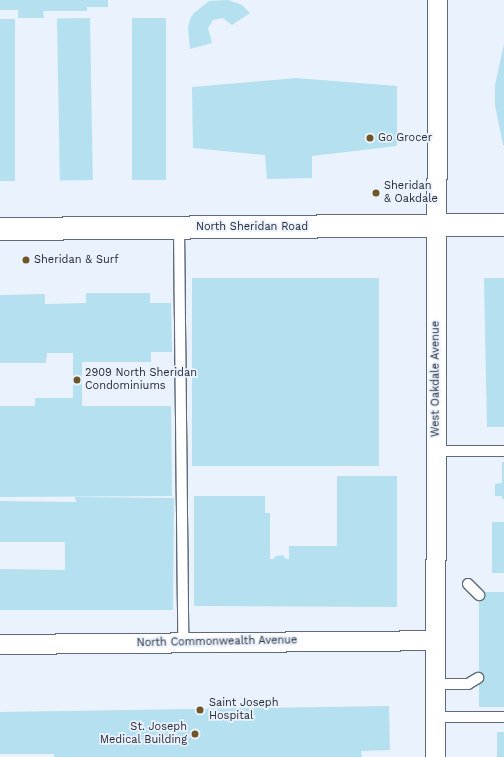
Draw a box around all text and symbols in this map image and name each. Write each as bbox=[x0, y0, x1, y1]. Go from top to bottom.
place label: Go Grocer bbox=[378, 131, 432, 145]
marker: Go Grocer bbox=[365, 133, 375, 143]
place label: Sheridan & Oakdale bbox=[384, 180, 438, 206]
marker: Sheridan & Oakdale bbox=[371, 188, 381, 198]
street label: North Sheridan Road bbox=[196, 220, 308, 234]
place label: Sheridan & Surf bbox=[34, 253, 119, 267]
marker: Sheridan & Surf bbox=[21, 255, 31, 265]
street label: West Oakdale Avenue bbox=[429, 321, 443, 437]
place label: 2909 North Sheridan Condominiums bbox=[85, 367, 197, 393]
marker: 2909 North Sheridan Condominiums bbox=[72, 375, 82, 385]
street label: North Commonwealth Avenue bbox=[136, 634, 298, 650]
place label: Saint Joseph Hospital bbox=[209, 697, 279, 723]
marker: Saint Joseph Hospital bbox=[194, 704, 206, 716]
place label: St. Joseph Medical Building bbox=[99, 721, 187, 747]
marker: St. Joseph Medical Building bbox=[190, 729, 200, 739]

